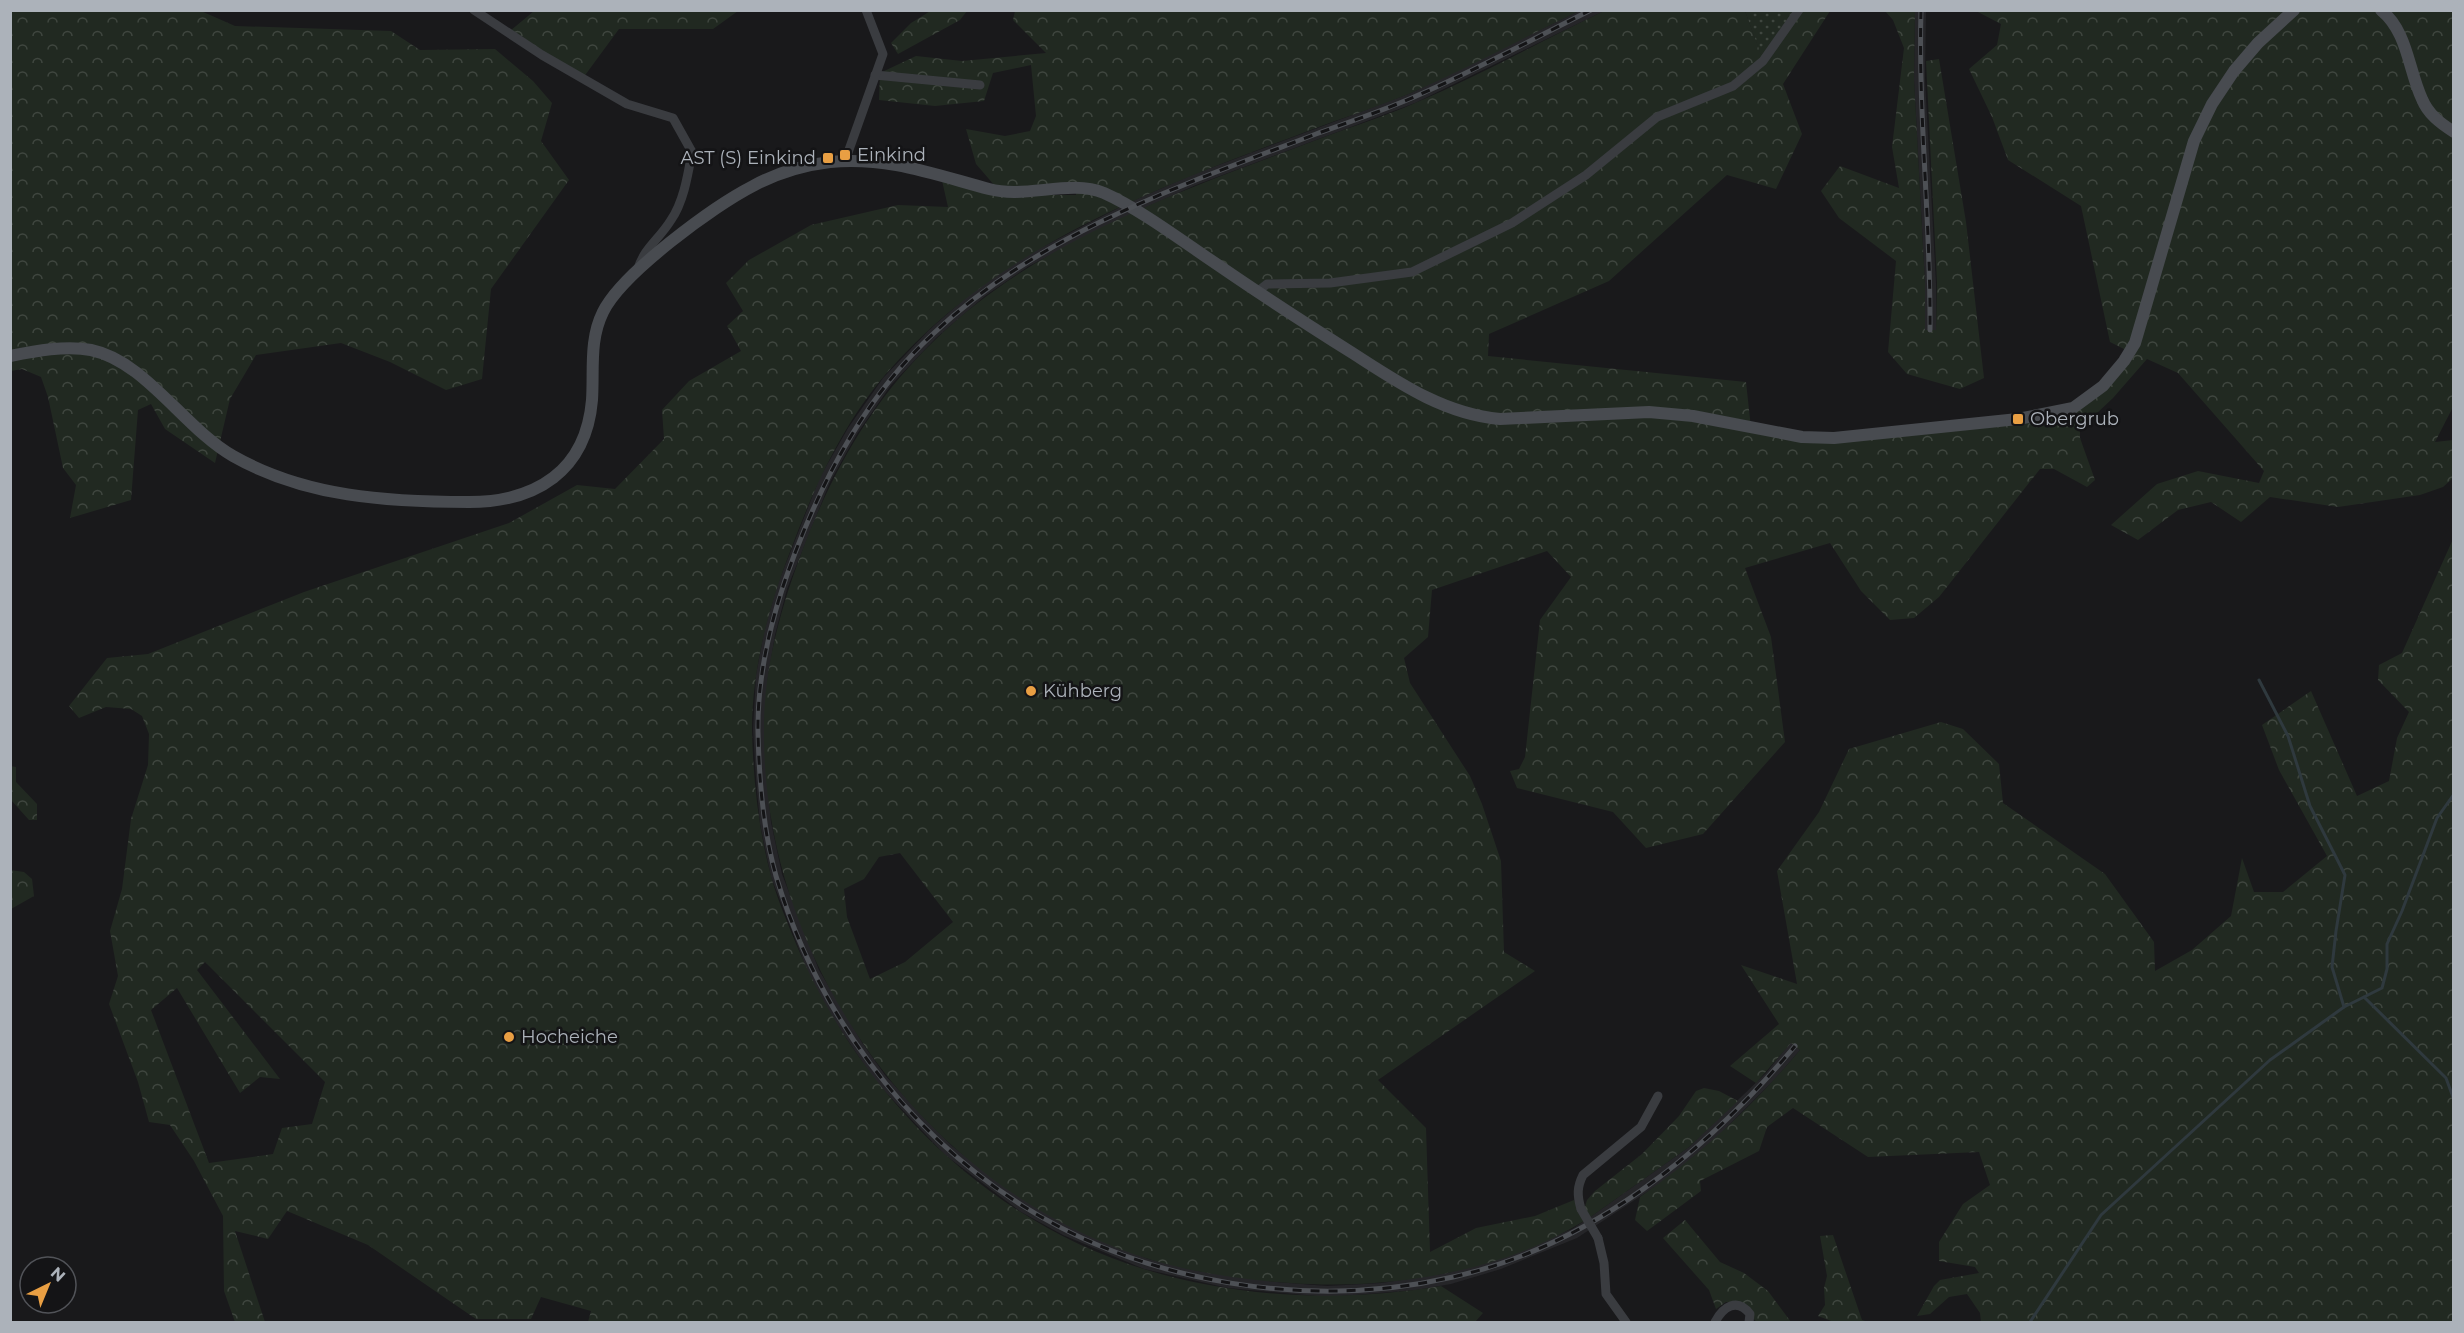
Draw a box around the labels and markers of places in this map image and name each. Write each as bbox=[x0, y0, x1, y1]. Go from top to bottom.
place label: Einkind bbox=[857, 144, 926, 166]
place label: AST (S) Einkind bbox=[680, 147, 816, 169]
marker: Einkind bbox=[838, 148, 852, 162]
marker: AST (S) Einkind bbox=[821, 151, 835, 165]
place label: Obergrub bbox=[2030, 408, 2119, 430]
marker: Obergrub bbox=[2011, 412, 2025, 426]
place label: Kühberg bbox=[1043, 680, 1122, 702]
marker: Kühberg bbox=[1024, 684, 1038, 698]
place label: Hocheiche bbox=[521, 1026, 618, 1048]
marker: Hocheiche bbox=[502, 1030, 516, 1044]

